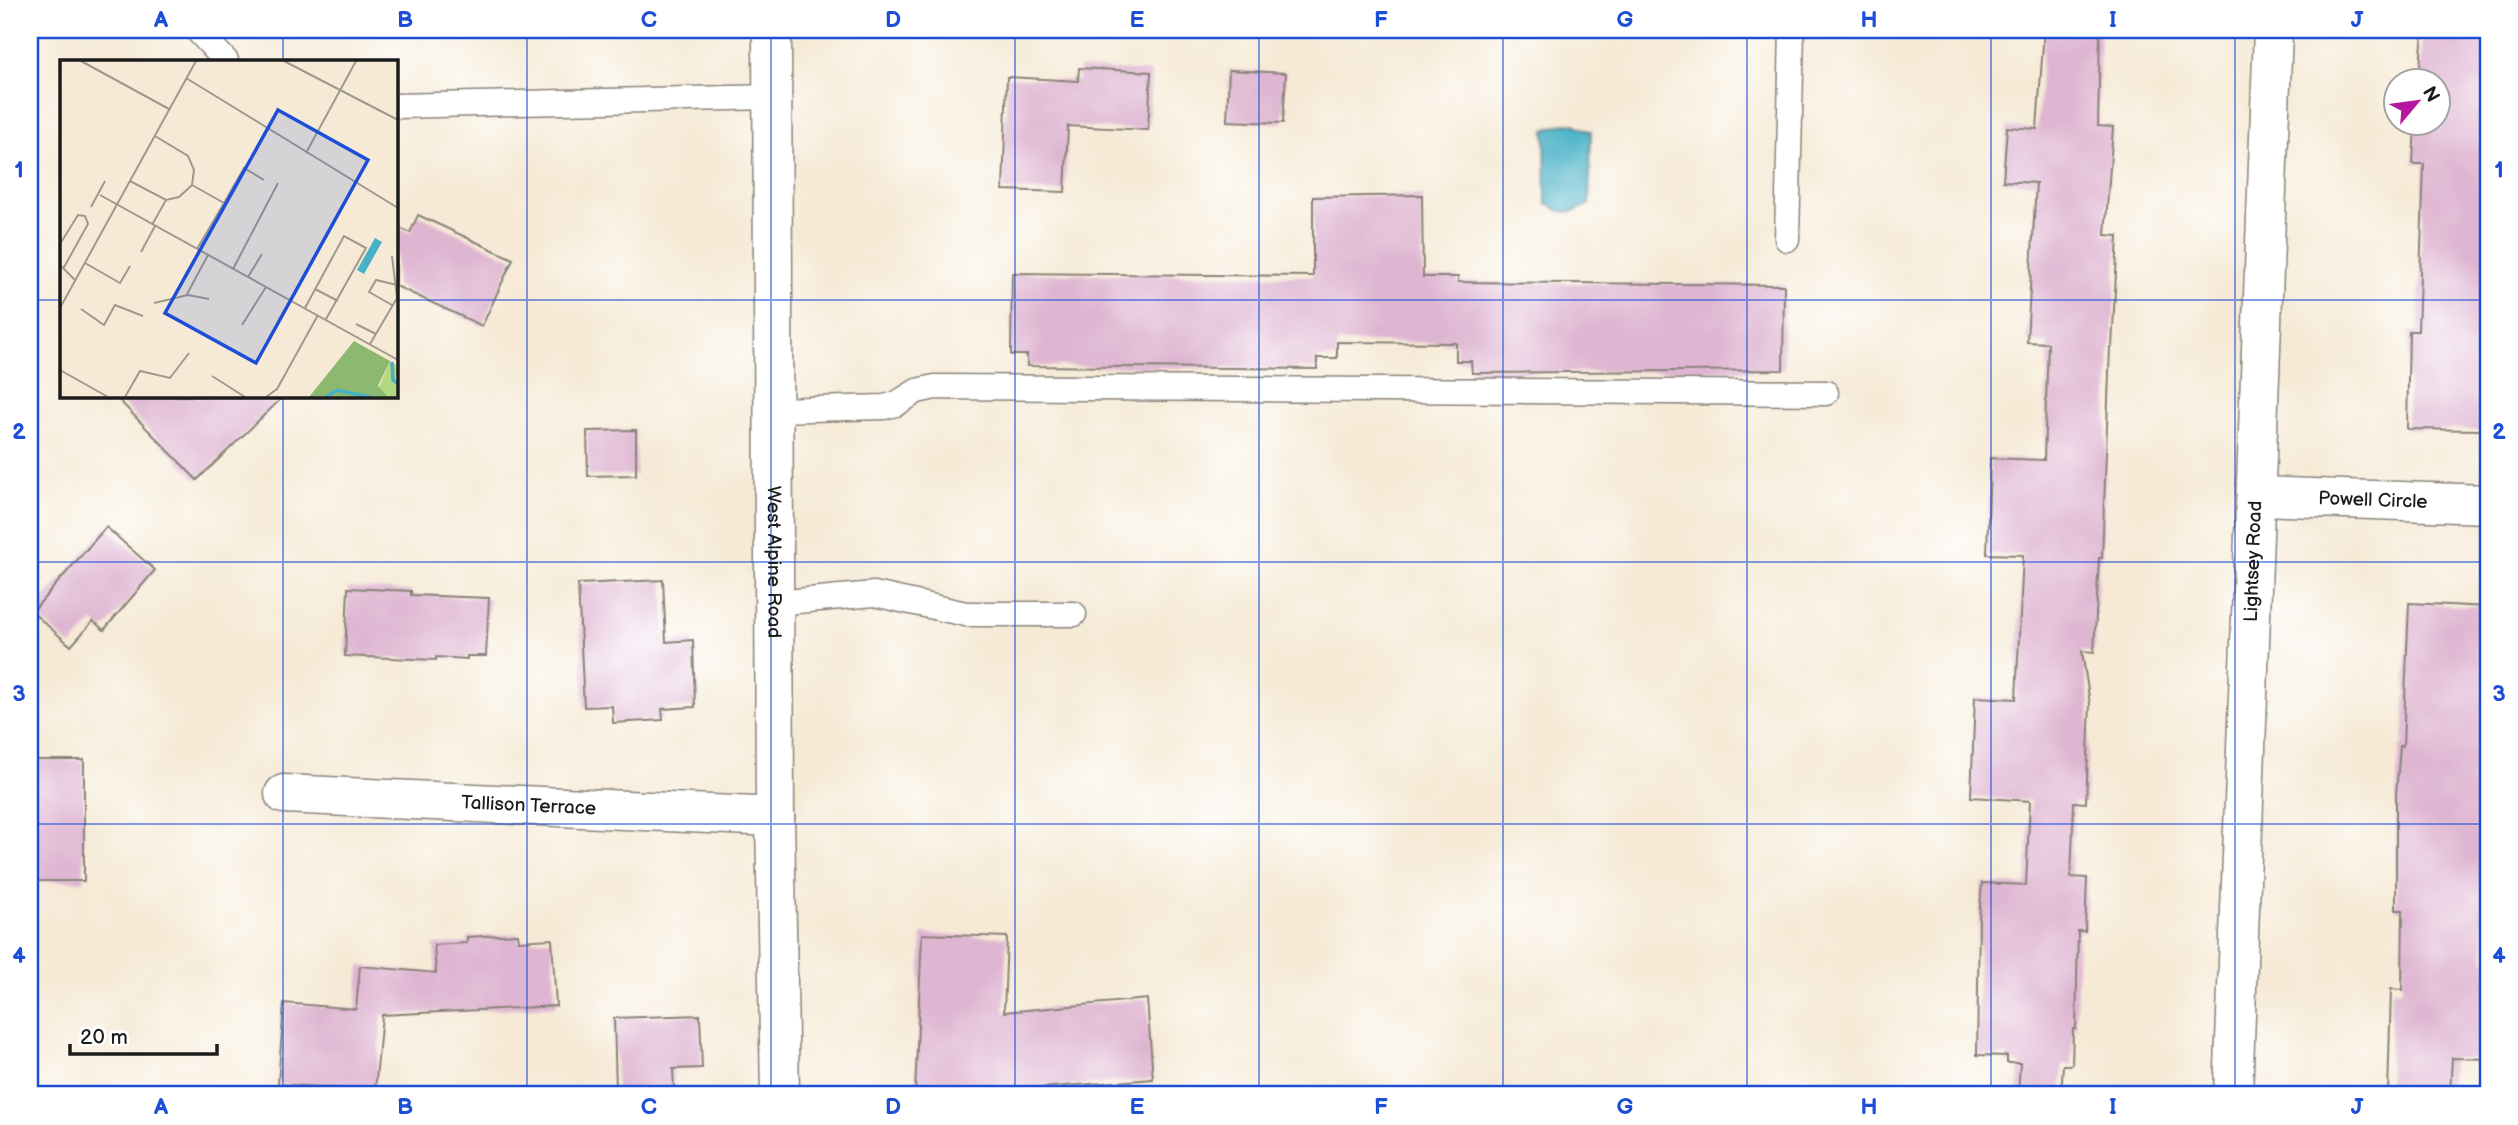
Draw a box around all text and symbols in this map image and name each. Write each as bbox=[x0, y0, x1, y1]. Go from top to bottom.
text: A bbox=[153, 6, 169, 34]
text: B bbox=[397, 6, 413, 34]
text: C bbox=[641, 6, 657, 34]
text: D bbox=[885, 6, 901, 34]
text: E bbox=[1130, 6, 1145, 34]
text: F bbox=[1374, 6, 1388, 34]
text: G bbox=[1617, 6, 1634, 34]
text: H bbox=[1860, 6, 1878, 34]
text: I bbox=[2109, 6, 2117, 34]
text: J bbox=[2351, 6, 2364, 34]
inset map bbox=[60, 60, 397, 397]
north arrow bbox=[2382, 66, 2452, 136]
text: N bbox=[2417, 83, 2444, 106]
text: 1 bbox=[14, 156, 24, 184]
text: 1 bbox=[2494, 156, 2504, 184]
text: 2 bbox=[12, 418, 26, 446]
text: 2 bbox=[2492, 418, 2506, 446]
street label: West Alpine Road bbox=[762, 486, 786, 638]
street label: Powell Circle bbox=[2318, 487, 2428, 513]
street label: Lightsey Road bbox=[2239, 500, 2267, 623]
text: 3 bbox=[12, 680, 26, 708]
text: 3 bbox=[2492, 680, 2506, 708]
street label: Tallison Terrace bbox=[461, 791, 597, 820]
text: 4 bbox=[12, 942, 26, 970]
text: 4 bbox=[2492, 942, 2506, 970]
scale bar bbox=[70, 1013, 217, 1057]
text: 20 m bbox=[80, 1025, 128, 1050]
text: A bbox=[153, 1093, 169, 1121]
text: B bbox=[397, 1093, 413, 1121]
text: C bbox=[641, 1093, 657, 1121]
text: D bbox=[885, 1093, 901, 1121]
text: E bbox=[1130, 1093, 1145, 1121]
text: F bbox=[1374, 1093, 1388, 1121]
text: G bbox=[1617, 1093, 1634, 1121]
text: H bbox=[1860, 1093, 1878, 1121]
text: I bbox=[2109, 1093, 2117, 1121]
text: J bbox=[2351, 1093, 2364, 1121]

